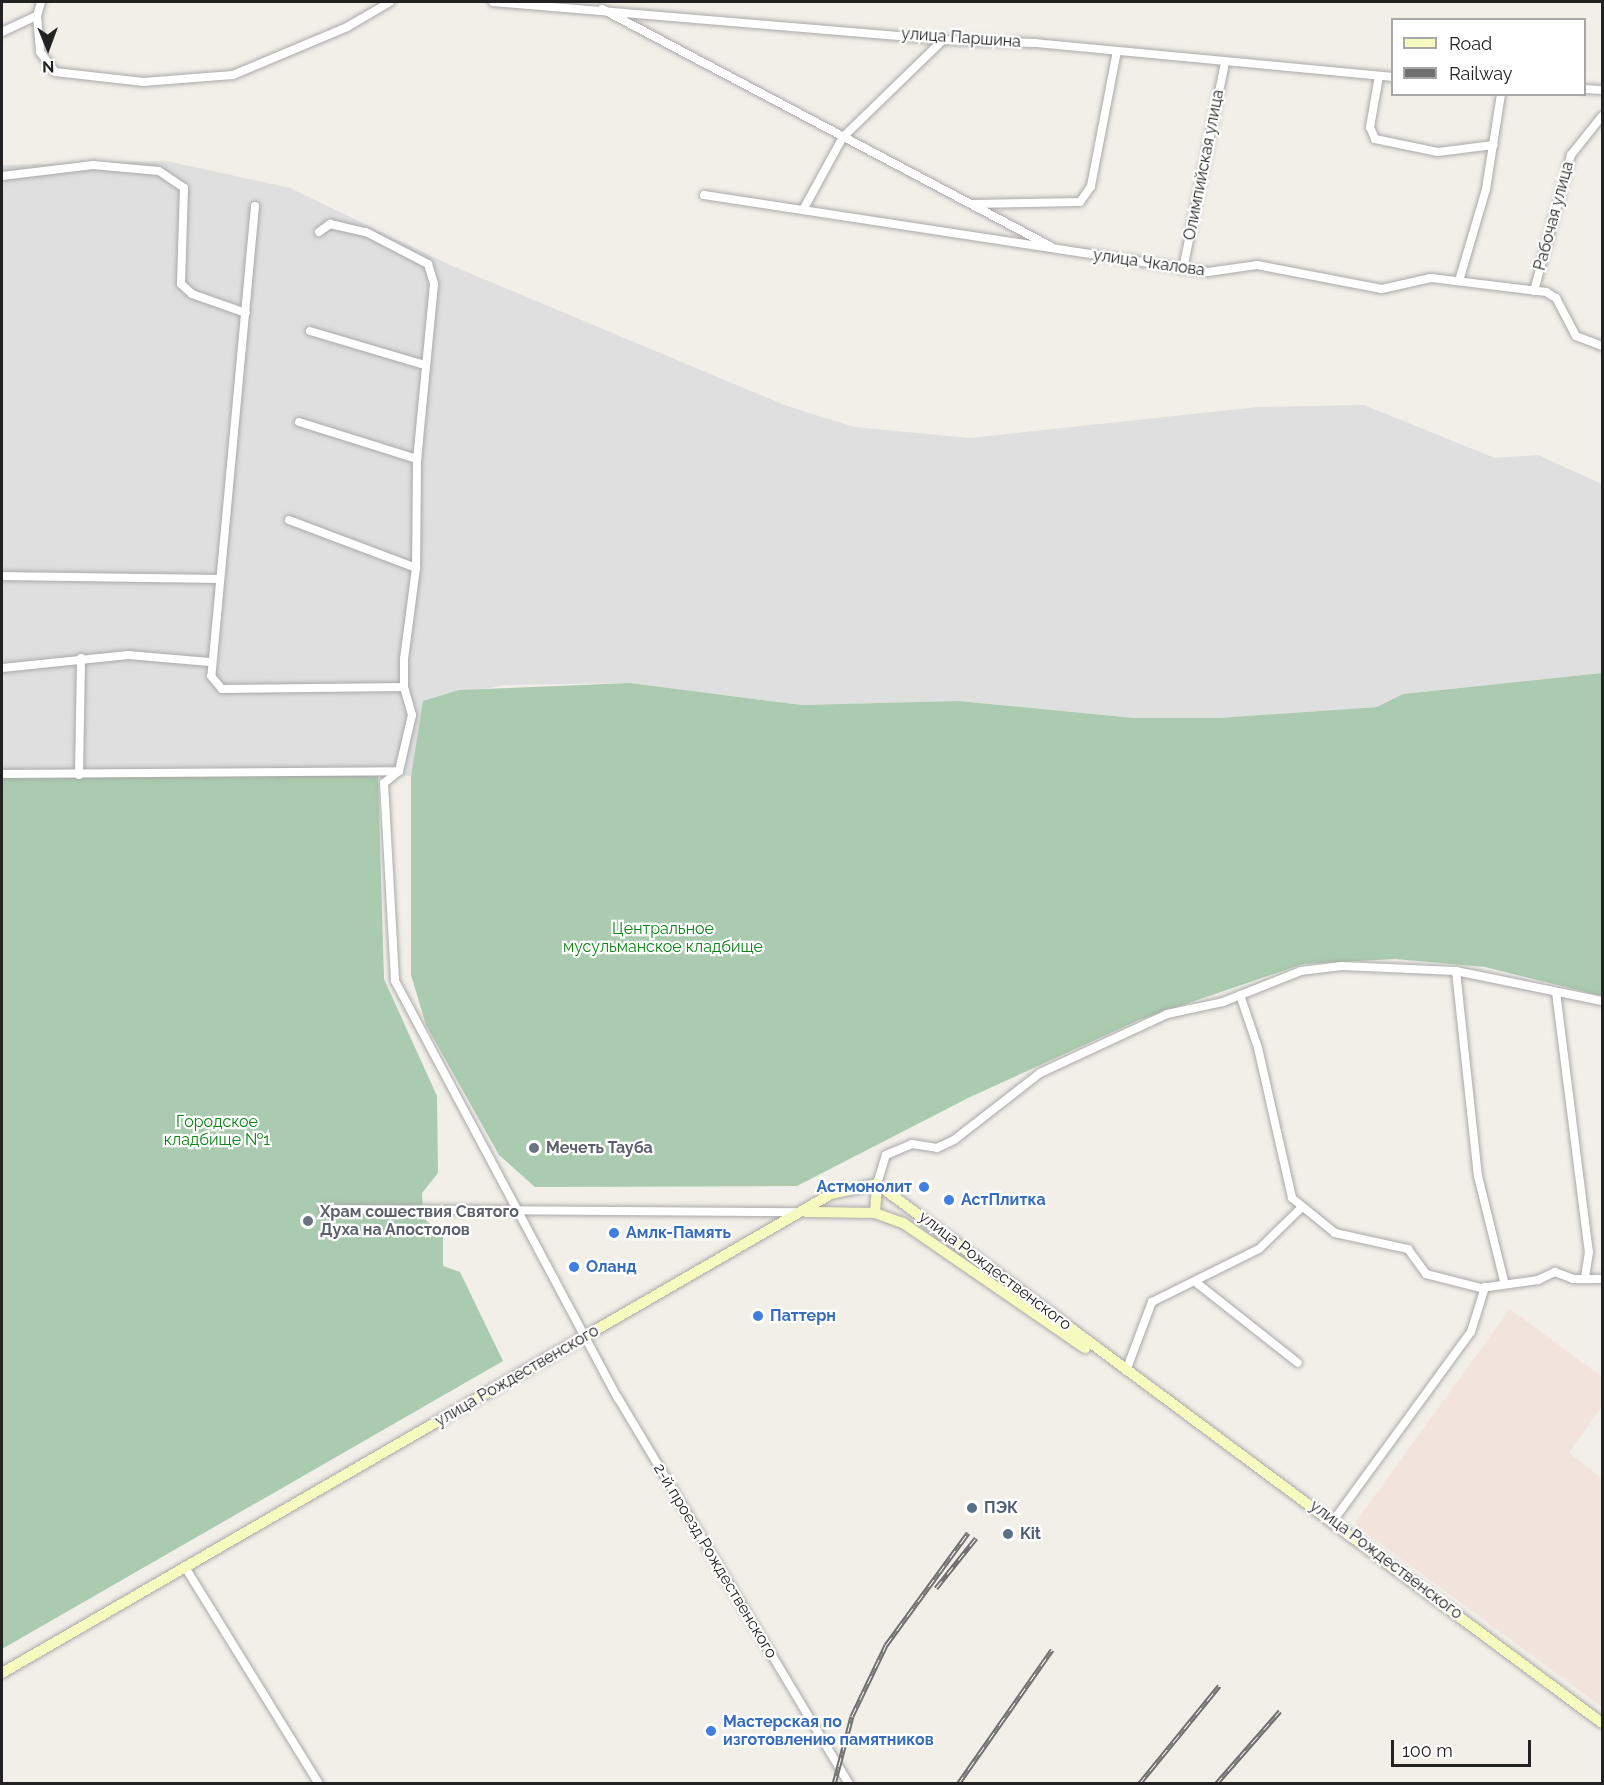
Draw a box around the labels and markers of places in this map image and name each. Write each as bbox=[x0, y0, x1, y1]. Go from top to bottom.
place label: Мечеть Тауба bbox=[546, 1138, 653, 1158]
marker: Мечеть Тауба bbox=[527, 1141, 541, 1155]
place label: Астмонолит bbox=[817, 1177, 912, 1197]
marker: Астмонолит bbox=[917, 1180, 931, 1194]
place label: АстПлитка bbox=[961, 1190, 1046, 1210]
marker: АстПлитка bbox=[942, 1193, 956, 1207]
place label: Храм сошествия Святого Духа на Апостолов bbox=[320, 1202, 519, 1240]
marker: Храм сошествия Святого Духа на Апостолов bbox=[301, 1214, 315, 1228]
place label: Амлк-Память bbox=[626, 1223, 731, 1243]
marker: Амлк-Память bbox=[607, 1226, 621, 1240]
place label: Оланд bbox=[586, 1257, 637, 1277]
marker: Оланд bbox=[567, 1260, 581, 1274]
place label: Паттерн bbox=[770, 1306, 836, 1326]
marker: Паттерн bbox=[751, 1309, 765, 1323]
place label: ПЭК bbox=[984, 1498, 1018, 1518]
marker: ПЭК bbox=[965, 1501, 979, 1515]
place label: Kit bbox=[1020, 1524, 1041, 1544]
marker: Kit bbox=[1001, 1527, 1015, 1541]
place label: Мастерская по изготовлению памятников bbox=[723, 1712, 934, 1750]
marker: Мастерская по изготовлению памятников bbox=[704, 1724, 718, 1738]

